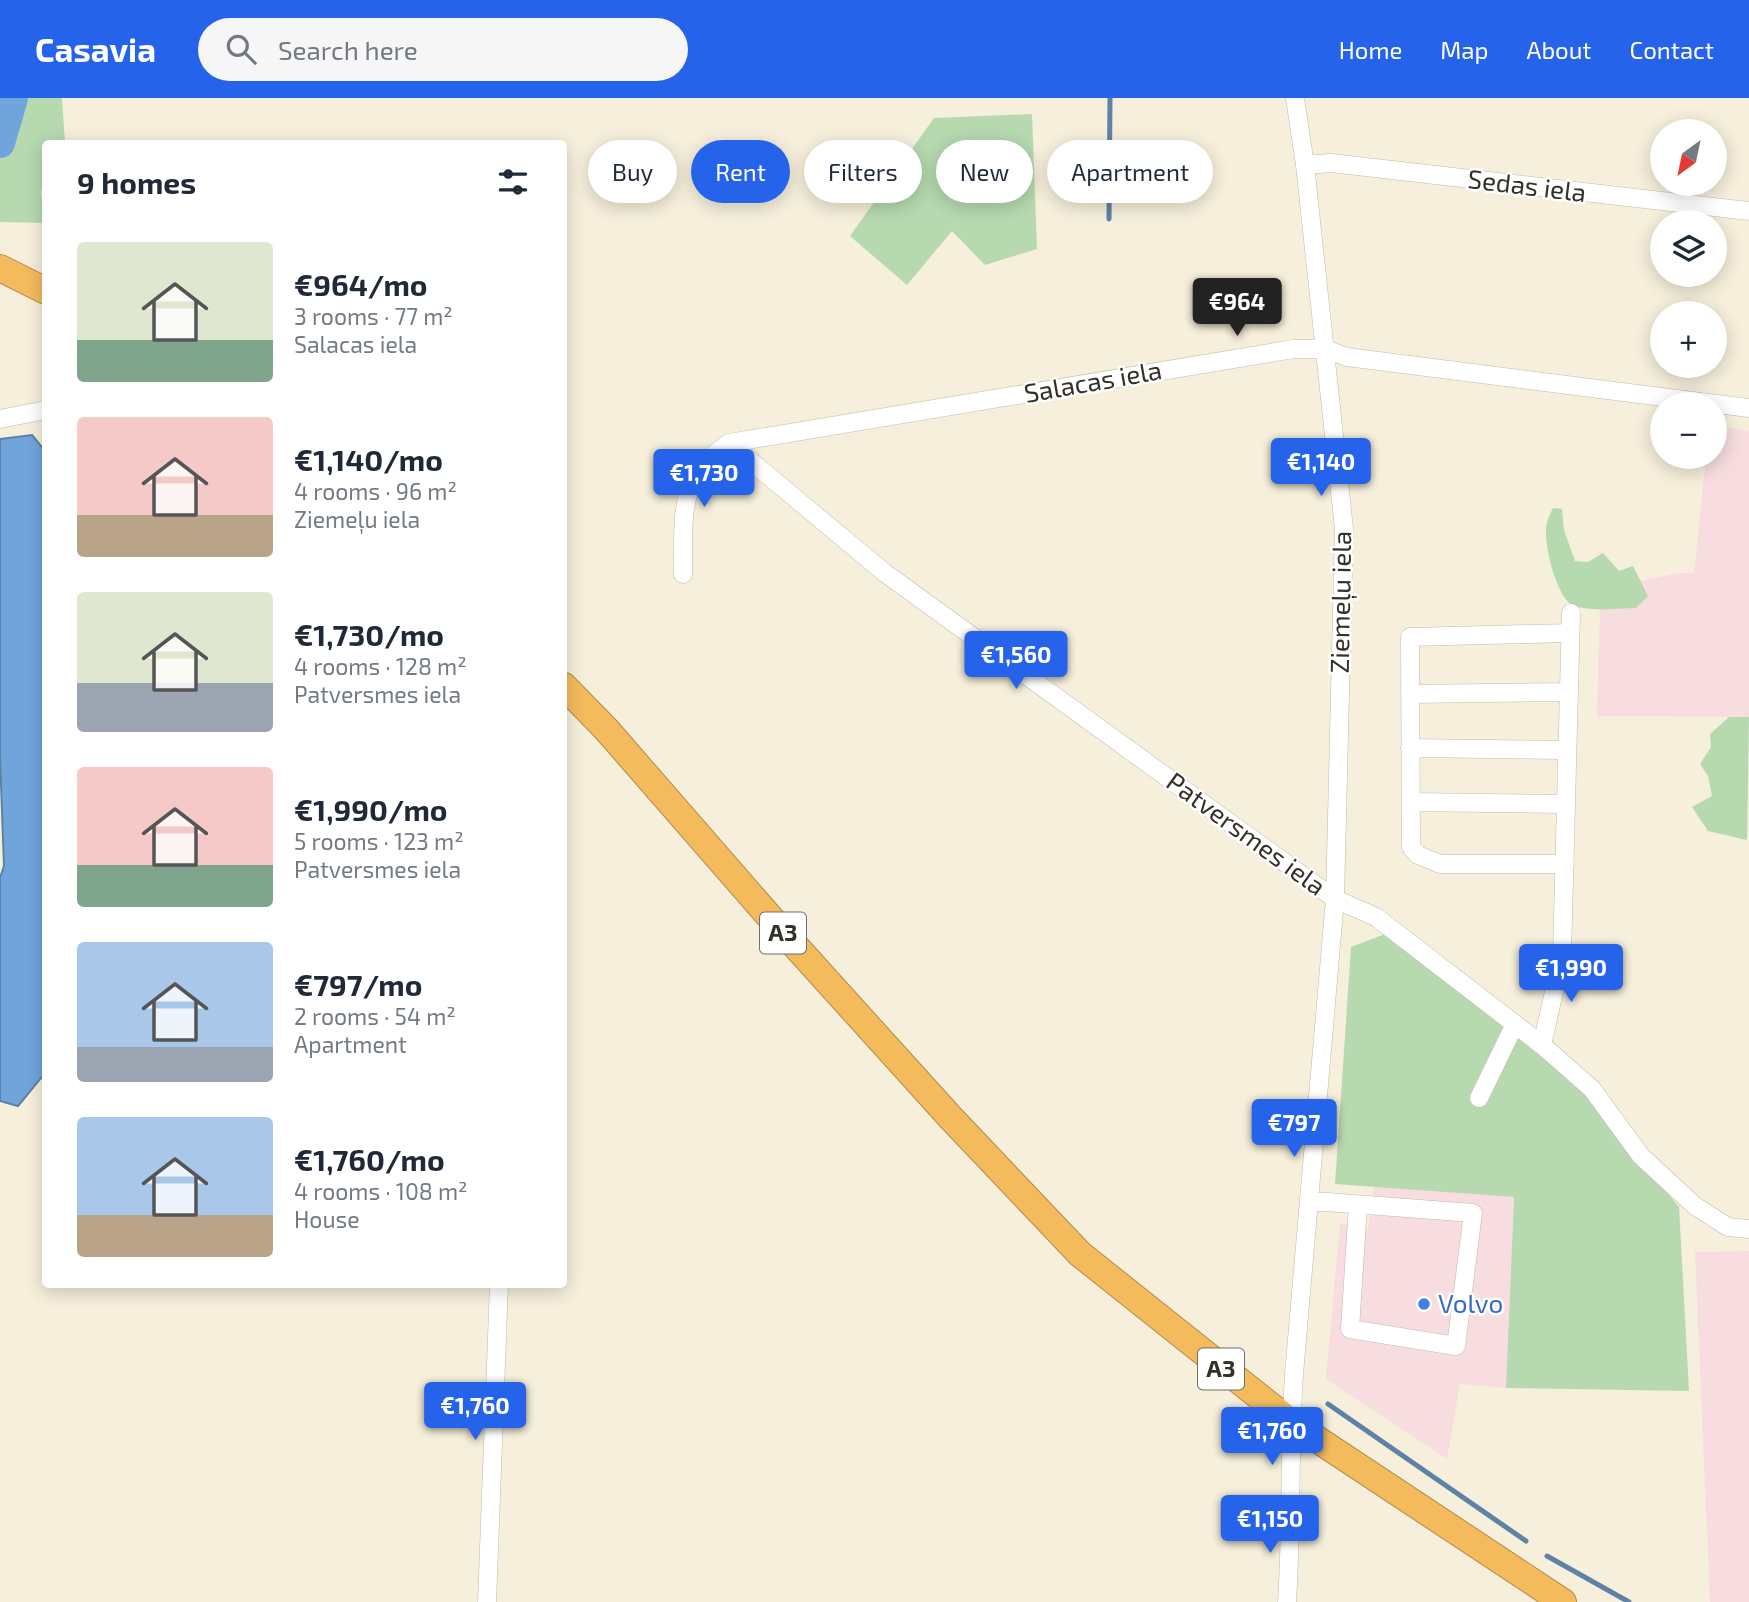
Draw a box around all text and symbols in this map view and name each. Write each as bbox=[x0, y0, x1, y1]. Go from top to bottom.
search box bbox=[198, 18, 688, 81]
text: Casavia bbox=[35, 29, 156, 69]
icon: search bbox=[222, 30, 260, 68]
text: Search here bbox=[278, 34, 418, 65]
text: Home bbox=[1339, 35, 1402, 64]
text: Map bbox=[1440, 35, 1488, 64]
text: About bbox=[1526, 35, 1592, 64]
text: Contact bbox=[1630, 35, 1714, 64]
north arrow bbox=[1650, 119, 1727, 196]
map controls bbox=[1650, 119, 1727, 469]
chip: Buy bbox=[588, 140, 677, 203]
chip: Rent bbox=[691, 140, 790, 203]
chip: Filters bbox=[804, 140, 922, 203]
chip: New bbox=[936, 140, 1033, 203]
chip: Apartment bbox=[1047, 140, 1213, 203]
street label: Sedas iela bbox=[1466, 162, 1588, 207]
icon: filters bbox=[494, 163, 532, 201]
text: 9 homes bbox=[77, 164, 196, 200]
button: layers bbox=[1650, 210, 1727, 287]
text: €964/mo bbox=[294, 266, 428, 302]
icon: home bbox=[133, 270, 217, 354]
pin: €964 bbox=[1196, 278, 1278, 338]
text: €964 bbox=[1209, 287, 1265, 315]
button: + bbox=[1650, 301, 1727, 378]
text: 3 rooms · 77 m² bbox=[294, 302, 453, 330]
text: Salacas iela bbox=[294, 330, 417, 358]
street label: Salacas iela bbox=[1021, 353, 1164, 408]
button: − bbox=[1650, 392, 1727, 469]
pin: €1,140 bbox=[1264, 438, 1378, 498]
text: €1,140/mo bbox=[294, 441, 443, 477]
icon: home bbox=[133, 445, 217, 529]
text: €1,140 bbox=[1287, 447, 1355, 475]
pin: €1,730 bbox=[647, 450, 761, 509]
text: €1,730 bbox=[669, 458, 739, 486]
text: 4 rooms · 96 m² bbox=[294, 477, 457, 505]
text: Ziemeļu iela bbox=[294, 505, 420, 533]
street label: Ziemeļu iela bbox=[1323, 530, 1358, 674]
text: €1,730/mo bbox=[294, 616, 444, 652]
icon: home bbox=[133, 620, 217, 704]
pin: €1,560 bbox=[959, 632, 1073, 691]
text: €1,560 bbox=[980, 640, 1052, 668]
text: 4 rooms · 128 m² bbox=[294, 652, 467, 680]
text: Patversmes iela bbox=[294, 680, 461, 708]
street label: Patversmes iela bbox=[1161, 765, 1332, 901]
text: €1,990/mo bbox=[294, 791, 448, 827]
icon: home bbox=[133, 795, 217, 879]
text: 5 rooms · 123 m² bbox=[294, 827, 464, 855]
text: Patversmes iela bbox=[294, 855, 461, 883]
road number: A3 bbox=[760, 912, 806, 954]
pin: €1,990 bbox=[1514, 944, 1628, 1004]
text: €1,990 bbox=[1535, 953, 1607, 981]
text: €797/mo bbox=[294, 966, 422, 1002]
icon: home bbox=[133, 970, 217, 1054]
text: 2 rooms · 54 m² bbox=[294, 1002, 456, 1030]
text: Apartment bbox=[294, 1030, 407, 1058]
pin: €797 bbox=[1253, 1100, 1335, 1159]
text: €797 bbox=[1268, 1108, 1320, 1136]
text: €1,760/mo bbox=[294, 1141, 445, 1177]
icon: home bbox=[133, 1145, 217, 1229]
text: 4 rooms · 108 m² bbox=[294, 1177, 468, 1205]
text: House bbox=[294, 1205, 360, 1233]
place label: Volvo bbox=[1438, 1287, 1503, 1318]
marker: Volvo bbox=[1416, 1296, 1432, 1312]
road number: A3 bbox=[1198, 1349, 1244, 1390]
pin: €1,760 bbox=[418, 1382, 532, 1442]
text: €1,760 bbox=[440, 1391, 510, 1419]
pin: €1,760 bbox=[1215, 1408, 1329, 1467]
text: €1,760 bbox=[1237, 1416, 1307, 1444]
pin: €1,150 bbox=[1213, 1496, 1327, 1555]
text: €1,150 bbox=[1237, 1504, 1303, 1532]

